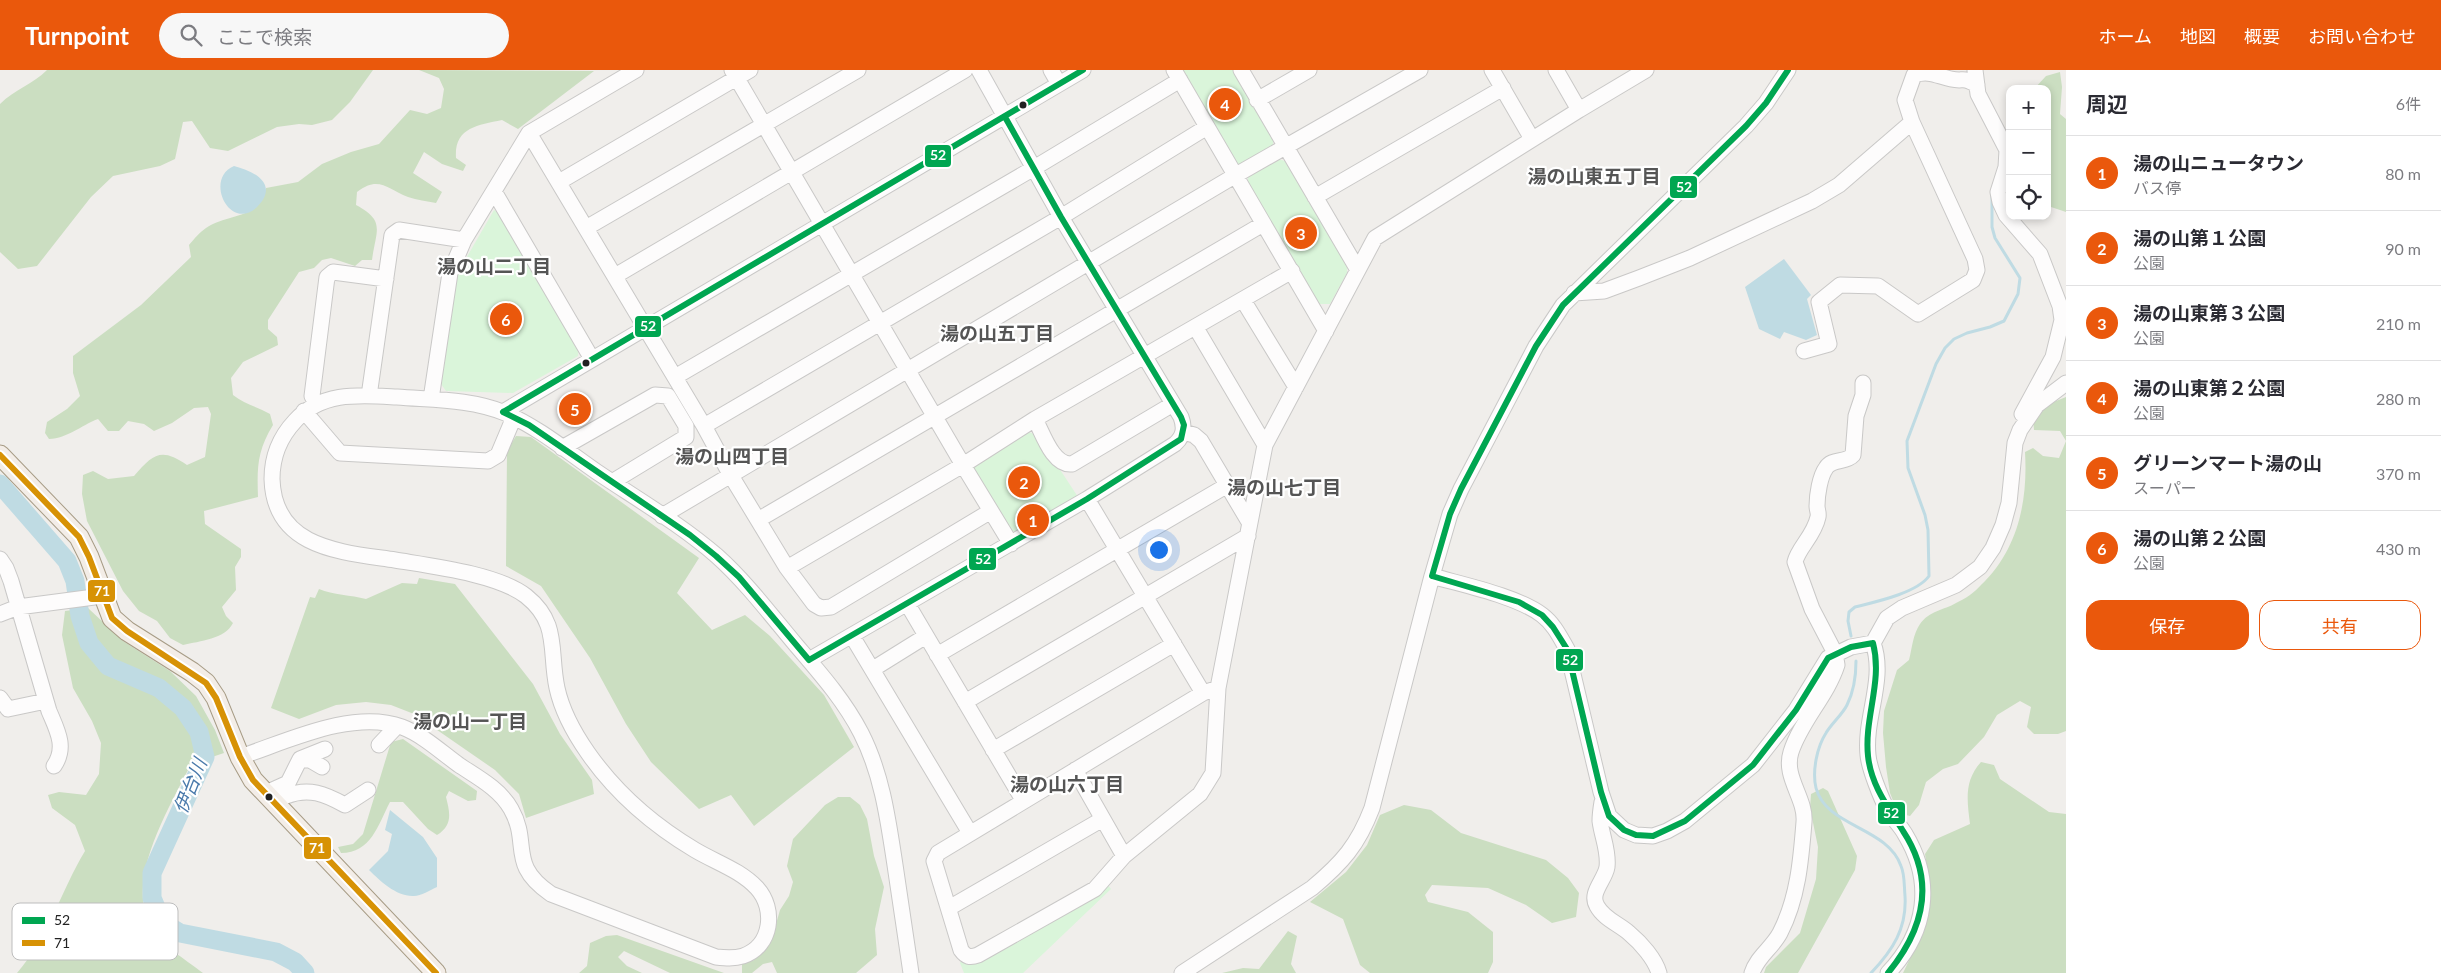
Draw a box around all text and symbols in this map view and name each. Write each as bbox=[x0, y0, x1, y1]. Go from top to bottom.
search box bbox=[159, 13, 509, 58]
text: Turnpoint bbox=[25, 21, 129, 50]
icon: search bbox=[177, 21, 205, 49]
text: ここで検索 bbox=[217, 25, 312, 48]
text: ホーム bbox=[2099, 25, 2152, 47]
text: 地図 bbox=[2180, 25, 2216, 47]
text: 概要 bbox=[2244, 25, 2280, 47]
text: お問い合わせ bbox=[2308, 25, 2416, 47]
pin: 4 bbox=[1209, 85, 1241, 123]
map controls bbox=[2006, 85, 2051, 220]
button: + bbox=[2006, 85, 2051, 130]
text: 周辺 bbox=[2086, 91, 2128, 116]
text: 6件 bbox=[2396, 94, 2421, 113]
unlabelled marker bbox=[1018, 100, 1028, 110]
button: − bbox=[2006, 130, 2051, 175]
line badge: 52 bbox=[924, 144, 952, 168]
text: 52 bbox=[930, 146, 946, 163]
text: 湯の山ニュータウン bbox=[2133, 151, 2304, 174]
district label: 湯の山東五丁目 bbox=[1527, 164, 1661, 187]
text: 1 bbox=[2097, 164, 2107, 183]
text: 80 m bbox=[2385, 164, 2421, 183]
line badge: 52 bbox=[1669, 175, 1698, 199]
button: locate bbox=[2006, 175, 2051, 220]
text: 52 bbox=[1676, 178, 1692, 195]
text: バス停 bbox=[2133, 178, 2181, 197]
pin: 3 bbox=[1285, 214, 1317, 252]
text: 湯の山第１公園 bbox=[2133, 226, 2266, 249]
text: 2 bbox=[2097, 239, 2107, 258]
text: 90 m bbox=[2385, 239, 2421, 258]
text: 公園 bbox=[2133, 253, 2165, 272]
district label: 湯の山二丁目 bbox=[437, 254, 551, 277]
pin: 6 bbox=[490, 300, 522, 338]
text: 湯の山東第３公園 bbox=[2133, 301, 2285, 324]
text: 3 bbox=[2097, 314, 2107, 333]
text: 210 m bbox=[2376, 314, 2421, 333]
line badge: 52 bbox=[634, 315, 662, 338]
text: 52 bbox=[640, 317, 656, 334]
district label: 湯の山五丁目 bbox=[940, 321, 1054, 344]
text: 公園 bbox=[2133, 328, 2165, 347]
unlabelled marker bbox=[581, 358, 591, 368]
text: 湯の山東第２公園 bbox=[2133, 376, 2285, 399]
text: 4 bbox=[2097, 389, 2107, 408]
text: 280 m bbox=[2376, 389, 2421, 408]
pin: 5 bbox=[559, 390, 591, 428]
text: 公園 bbox=[2133, 403, 2165, 422]
district label: 湯の山四丁目 bbox=[675, 444, 789, 467]
text: グリーンマート湯の山 bbox=[2133, 451, 2322, 474]
pin: 2 bbox=[1008, 463, 1040, 501]
text: 5 bbox=[2097, 464, 2107, 483]
text: 370 m bbox=[2376, 464, 2421, 483]
district label: 湯の山七丁目 bbox=[1227, 475, 1341, 498]
text: スーパー bbox=[2133, 478, 2197, 497]
pin: 1 bbox=[1017, 501, 1049, 539]
text: 湯の山第２公園 bbox=[2133, 526, 2266, 549]
your location bbox=[1146, 537, 1172, 563]
text: 6 bbox=[2097, 539, 2107, 558]
text: 430 m bbox=[2376, 539, 2421, 558]
line badge: 52 bbox=[968, 547, 997, 571]
text: 52 bbox=[975, 550, 991, 567]
text: 公園 bbox=[2133, 553, 2165, 572]
line badge: 71 bbox=[87, 579, 116, 603]
text: 71 bbox=[94, 582, 110, 599]
button: 保存 bbox=[2086, 600, 2249, 650]
button: 共有 bbox=[2259, 600, 2421, 650]
line badge: 52 bbox=[1555, 648, 1584, 672]
text: 52 bbox=[1562, 651, 1578, 668]
district label: 湯の山一丁目 bbox=[413, 709, 527, 732]
water label: 伊台川 bbox=[168, 753, 212, 817]
district label: 湯の山六丁目 bbox=[1010, 772, 1124, 795]
unlabelled marker bbox=[264, 792, 274, 802]
line badge: 52 bbox=[1877, 801, 1906, 825]
text: 52 bbox=[1883, 804, 1899, 821]
line badge: 71 bbox=[303, 836, 332, 860]
text: 71 bbox=[309, 839, 325, 856]
legend bbox=[12, 903, 178, 960]
text: 52 bbox=[54, 911, 70, 928]
text: 71 bbox=[54, 934, 70, 951]

